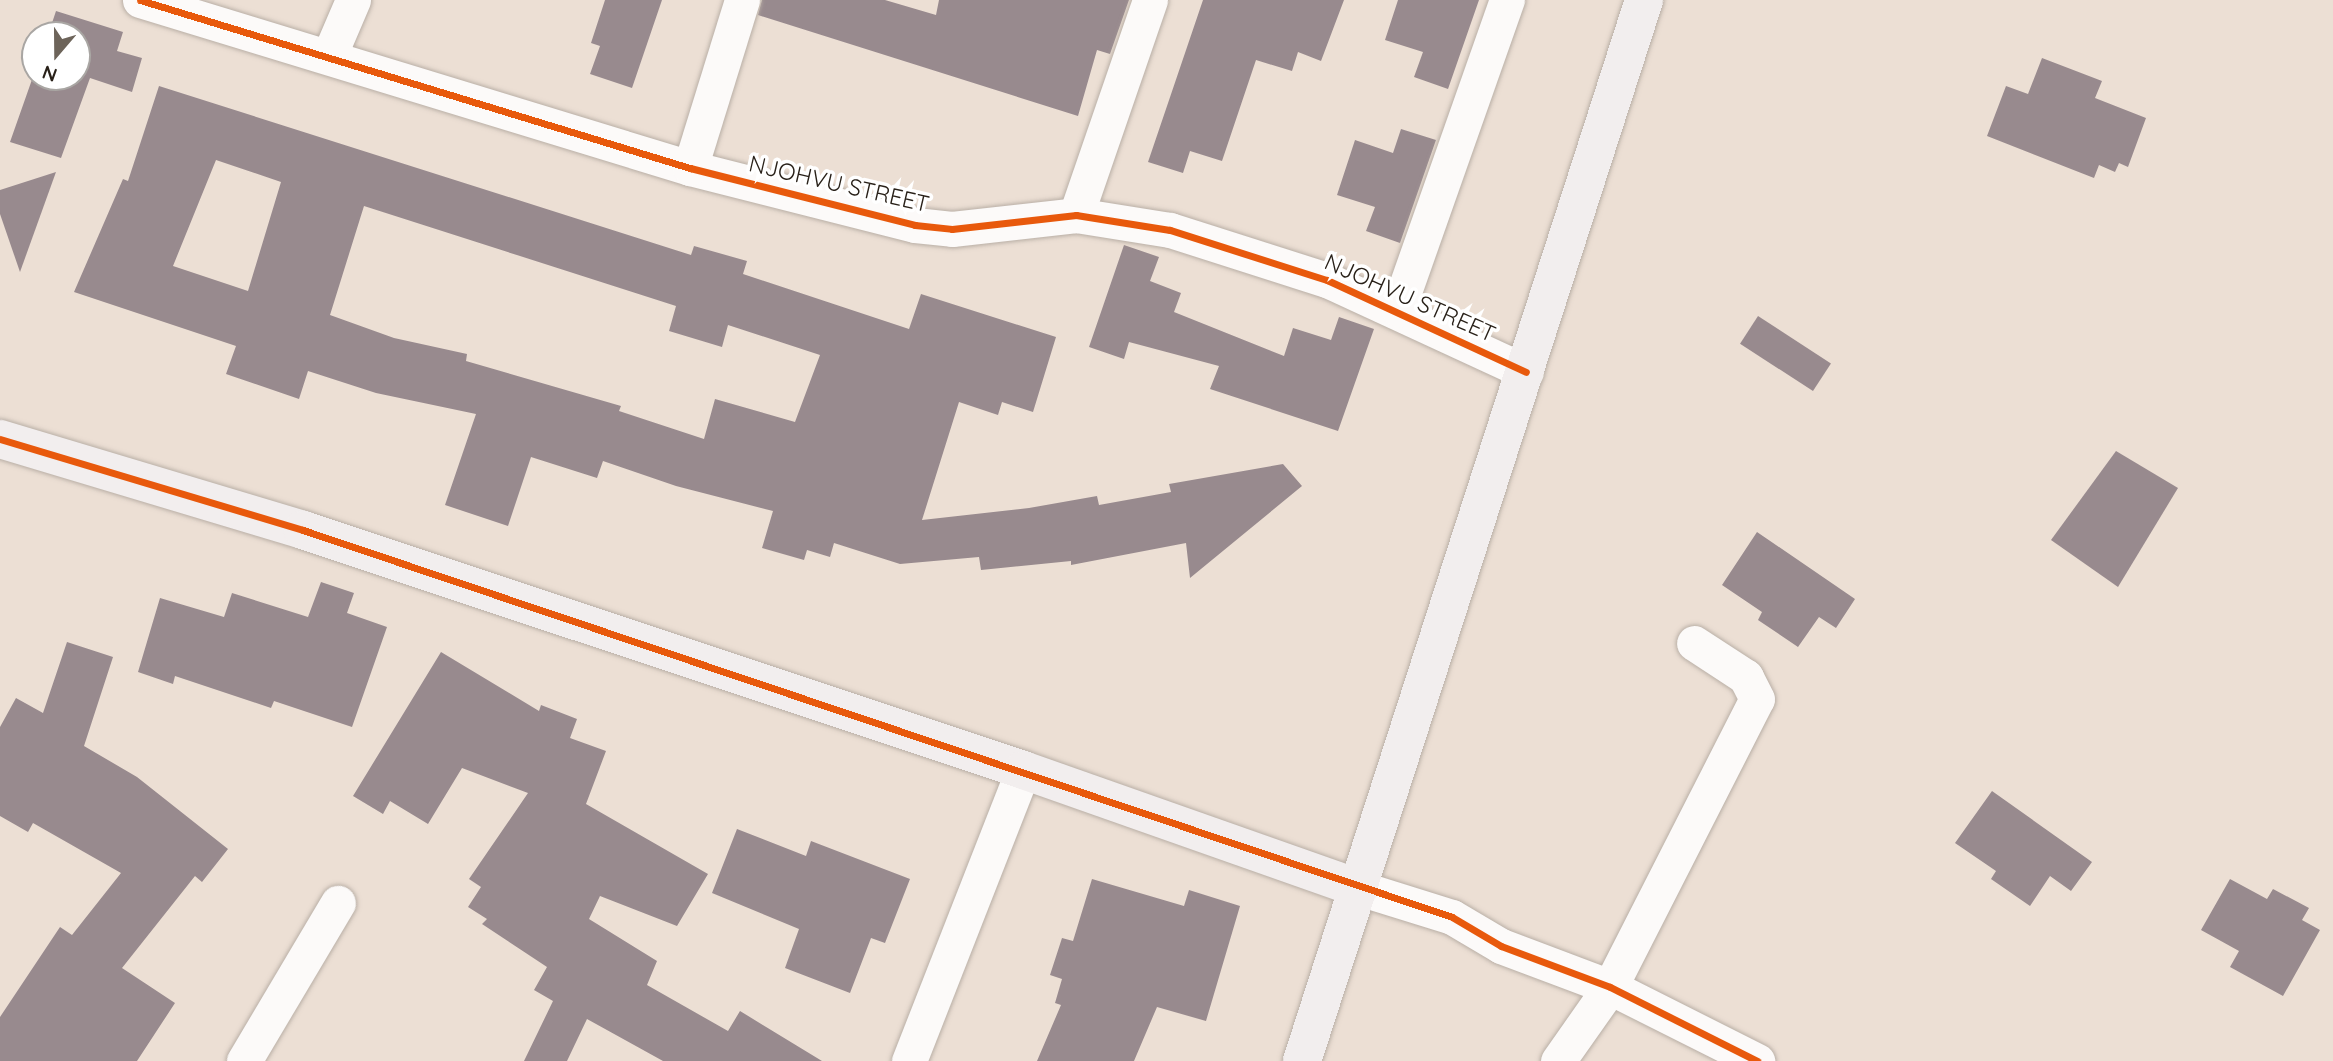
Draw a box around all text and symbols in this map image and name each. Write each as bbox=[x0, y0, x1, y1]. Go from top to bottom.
north arrow bbox=[21, 21, 91, 91]
text: N bbox=[39, 60, 60, 88]
street label: NJOHVU STREET bbox=[746, 150, 932, 218]
street label: NJOHVU STREET bbox=[1320, 248, 1500, 348]

